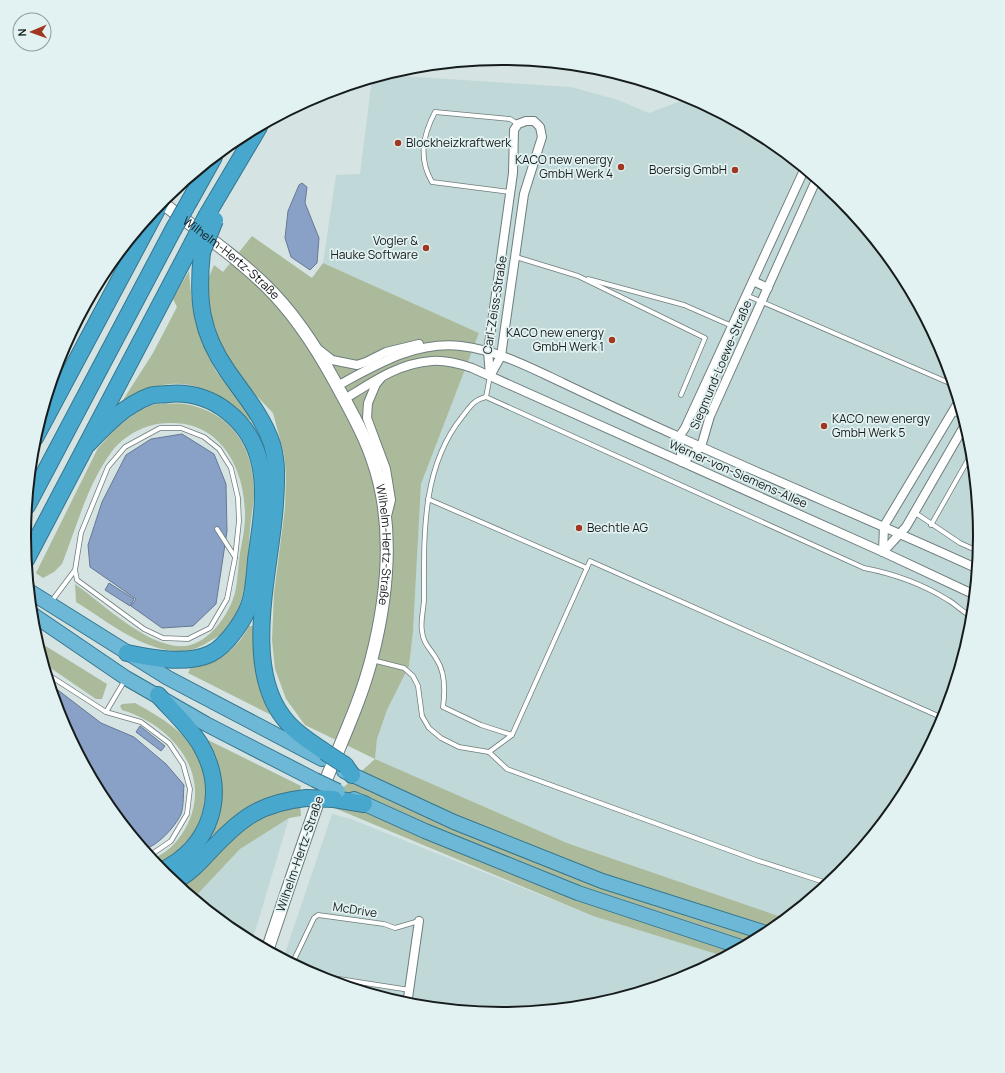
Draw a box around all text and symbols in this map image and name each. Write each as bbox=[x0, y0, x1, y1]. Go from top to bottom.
north arrow bbox=[12, 12, 52, 52]
text: N bbox=[14, 28, 29, 37]
place label: Blockheizkraftwerk bbox=[406, 134, 512, 151]
marker: Blockheizkraftwerk bbox=[393, 138, 403, 148]
place label: KACO new energy GmbH Werk 4 bbox=[515, 151, 614, 182]
place label: Boersig GmbH bbox=[649, 161, 727, 178]
marker: KACO new energy GmbH Werk 4 bbox=[616, 162, 626, 172]
marker: Boersig GmbH bbox=[730, 165, 740, 175]
street label: Wilhelm-Hertz-Straße bbox=[179, 212, 284, 303]
place label: Vogler & Hauke Software bbox=[330, 232, 418, 263]
marker: Vogler & Hauke Software bbox=[421, 243, 431, 253]
street label: Carl-Zeiss-Straße bbox=[478, 255, 511, 355]
street label: Siegmund-Loewe-Straße bbox=[686, 297, 756, 432]
place label: KACO new energy GmbH Werk 1 bbox=[506, 324, 605, 355]
marker: KACO new energy GmbH Werk 1 bbox=[607, 335, 617, 345]
place label: KACO new energy GmbH Werk 5 bbox=[832, 410, 931, 441]
marker: KACO new energy GmbH Werk 5 bbox=[819, 421, 829, 431]
street label: Werner-von-Siemens-Allee bbox=[666, 435, 810, 512]
street label: Wilhelm-Hertz-Straße bbox=[372, 482, 396, 607]
place label: Bechtle AG bbox=[587, 519, 649, 536]
marker: Bechtle AG bbox=[574, 523, 584, 533]
street label: Wilhelm-Hertz-Straße bbox=[272, 794, 327, 914]
street label: McDrive bbox=[332, 898, 379, 921]

